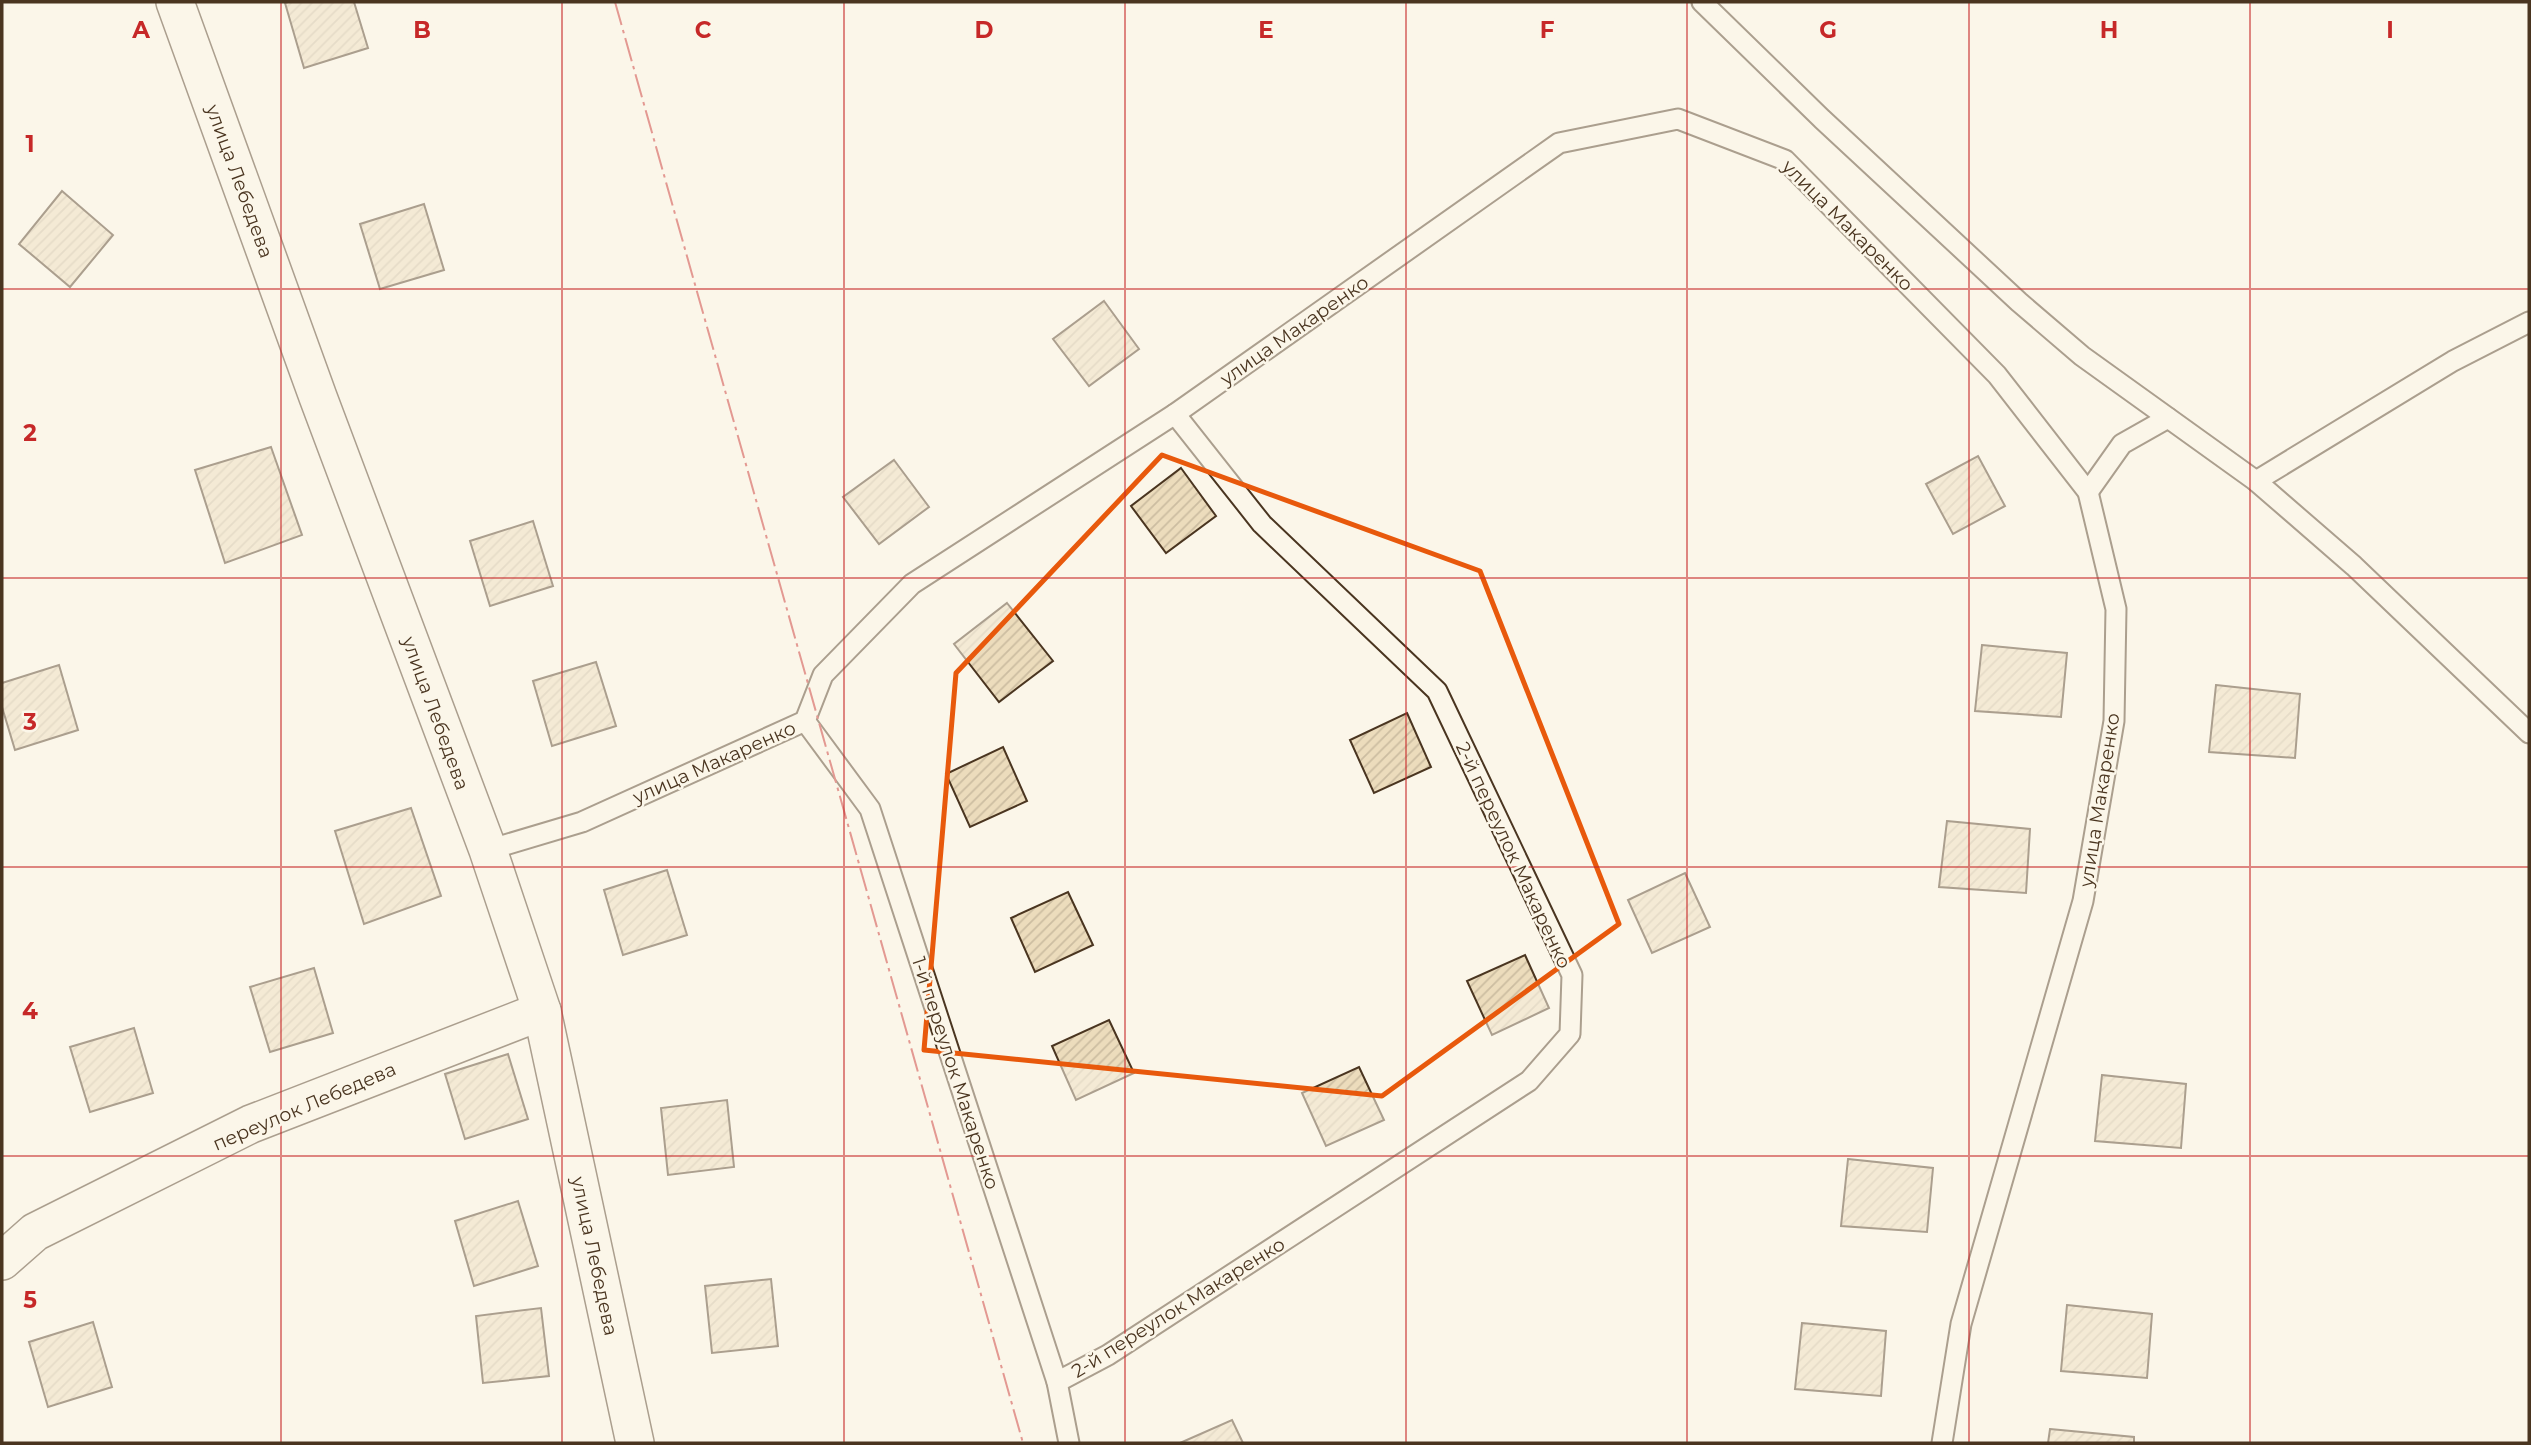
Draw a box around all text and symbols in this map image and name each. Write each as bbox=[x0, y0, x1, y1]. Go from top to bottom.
text: A bbox=[131, 16, 150, 44]
text: B bbox=[413, 16, 431, 44]
text: C bbox=[695, 16, 712, 44]
text: D bbox=[975, 16, 994, 44]
text: E bbox=[1258, 16, 1274, 44]
text: F bbox=[1540, 16, 1555, 44]
text: G bbox=[1819, 16, 1837, 44]
text: H bbox=[2100, 16, 2118, 44]
text: I bbox=[2386, 16, 2394, 44]
street label: улица Лебедева bbox=[201, 100, 278, 261]
text: 1 bbox=[25, 130, 35, 158]
street label: улица Макаренко bbox=[1777, 154, 1918, 296]
street label: улица Макаренко bbox=[1215, 271, 1373, 391]
text: 2 bbox=[23, 419, 37, 447]
street label: улица Лебедева bbox=[397, 632, 474, 793]
text: 3 bbox=[22, 708, 37, 736]
street label: улица Макаренко bbox=[2074, 711, 2125, 890]
street label: улица Макаренко bbox=[628, 716, 799, 809]
street label: 2-й переулок Макаренко bbox=[1451, 738, 1576, 972]
street label: 1-й переулок Макаренко bbox=[907, 954, 1004, 1192]
text: 4 bbox=[22, 997, 38, 1025]
street label: переулок Лебедева bbox=[209, 1057, 399, 1156]
street label: улица Лебедева bbox=[566, 1174, 623, 1338]
street label: 2-й переулок Макаренко bbox=[1067, 1232, 1289, 1383]
text: 5 bbox=[23, 1286, 37, 1314]

